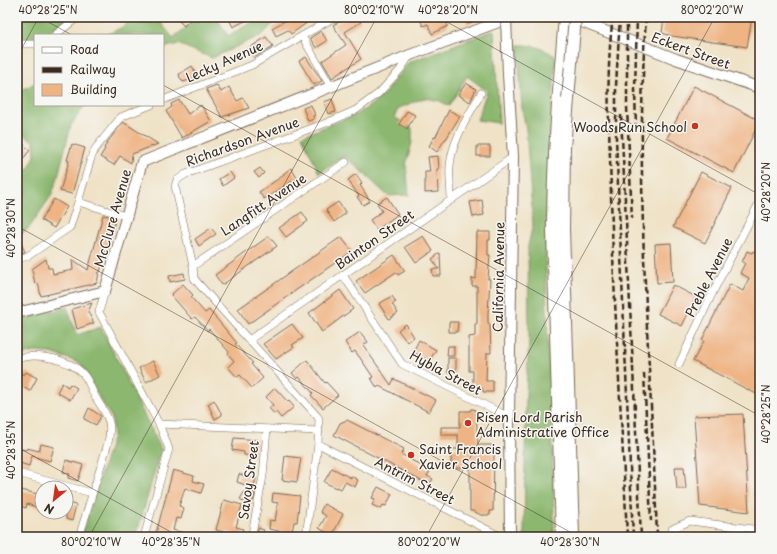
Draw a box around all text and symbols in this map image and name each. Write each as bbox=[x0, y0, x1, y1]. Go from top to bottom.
text: 40°28'25"N bbox=[18, 2, 78, 17]
text: 80°02'10"W bbox=[344, 2, 405, 17]
text: 40°28'20"N bbox=[418, 2, 478, 17]
text: 80°02'20"W bbox=[681, 2, 744, 17]
street label: Eckert Street bbox=[649, 27, 733, 73]
legend bbox=[34, 34, 164, 106]
street label: Lecky Avenue bbox=[182, 35, 266, 87]
text: Road bbox=[70, 40, 99, 58]
text: Railway bbox=[70, 60, 116, 78]
text: Building bbox=[70, 80, 117, 98]
street label: Richardson Avenue bbox=[183, 112, 301, 170]
place label: Woods Run School bbox=[573, 117, 687, 136]
marker: Woods Run School bbox=[690, 121, 700, 131]
text: 40°28'20"N bbox=[758, 162, 773, 222]
street label: McClure Avenue bbox=[89, 167, 135, 269]
street label: Langfitt Avenue bbox=[216, 168, 310, 240]
text: 40°28'30"N bbox=[3, 198, 18, 258]
street label: Bainton Street bbox=[331, 205, 417, 273]
street label: California Avenue bbox=[488, 222, 508, 332]
street label: Preble Avenue bbox=[680, 234, 736, 320]
street label: Hybla Street bbox=[407, 345, 485, 399]
text: 40°28'25"N bbox=[758, 384, 773, 444]
place label: Risen Lord Parish Administrative Office bbox=[476, 407, 609, 441]
marker: Risen Lord Parish Administrative Office bbox=[463, 418, 473, 428]
text: 40°28'35"N bbox=[3, 420, 18, 479]
street label: Savoy Street bbox=[233, 439, 263, 521]
place label: Saint Francis Xavier School bbox=[419, 439, 502, 473]
marker: Saint Francis Xavier School bbox=[406, 450, 416, 460]
street label: Antrim Street bbox=[372, 452, 458, 508]
north arrow bbox=[34, 480, 74, 520]
text: N bbox=[41, 499, 57, 519]
text: 80°02'10"W bbox=[61, 534, 122, 549]
text: 40°28'35"N bbox=[142, 534, 201, 549]
text: 80°02'20"W bbox=[398, 534, 461, 549]
text: 40°28'30"N bbox=[540, 534, 600, 549]

